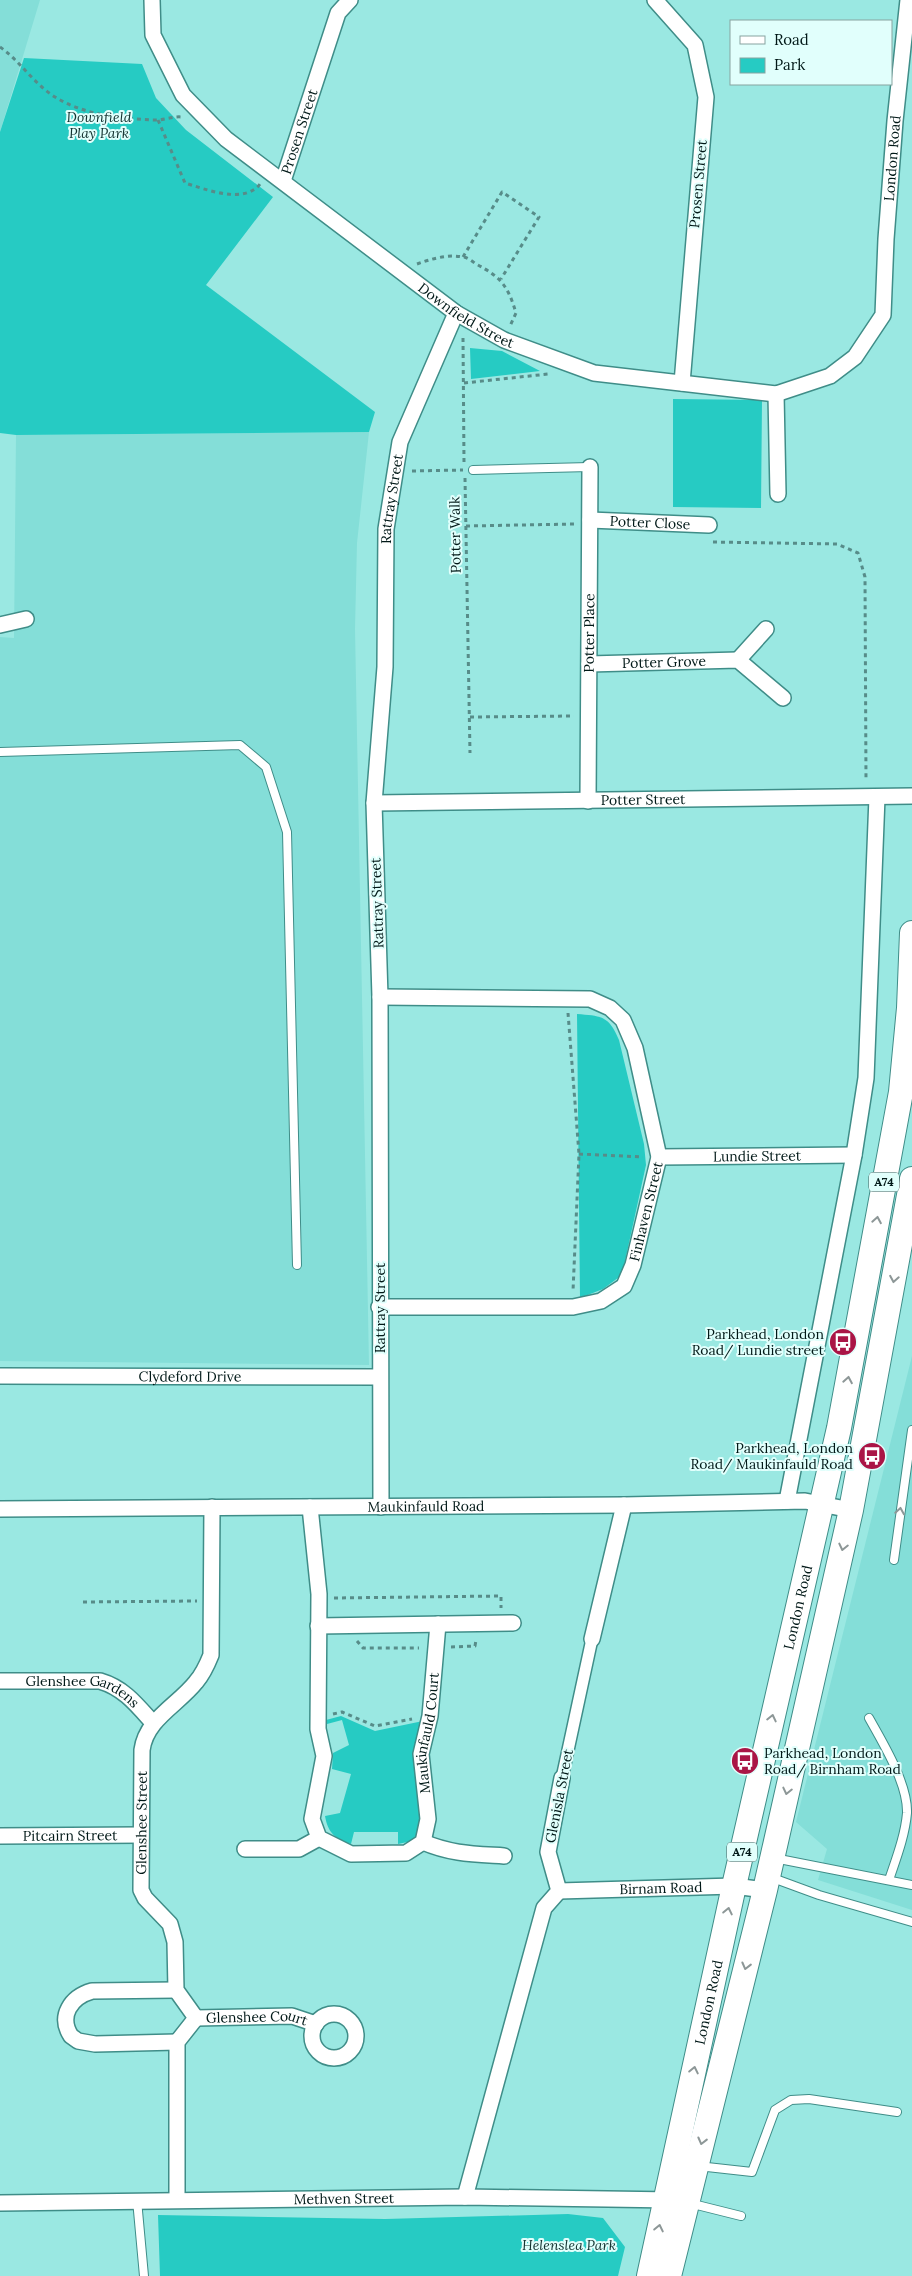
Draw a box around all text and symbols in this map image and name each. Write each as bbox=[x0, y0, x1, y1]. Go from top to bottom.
legend bbox=[730, 20, 892, 85]
text: Road bbox=[774, 30, 809, 49]
text: Park bbox=[774, 55, 805, 74]
street label: Prosen Street bbox=[277, 86, 322, 177]
park label: Downfield Play Park bbox=[67, 108, 132, 142]
street label: London Road bbox=[880, 114, 905, 202]
street label: Prosen Street bbox=[685, 139, 711, 229]
street label: Downfield Street bbox=[415, 279, 517, 352]
street label: Rattray Street bbox=[377, 452, 407, 544]
street label: Potter Walk bbox=[445, 496, 465, 574]
street label: Potter Close bbox=[609, 512, 691, 533]
street label: Potter Place bbox=[580, 593, 598, 673]
street label: Potter Grove bbox=[622, 652, 707, 672]
street label: Potter Street bbox=[601, 790, 686, 809]
street label: Rattray Street bbox=[366, 857, 388, 949]
street label: Lundie Street bbox=[713, 1147, 802, 1165]
street label: Finhaven Street bbox=[625, 1159, 667, 1263]
road number: A74 bbox=[869, 1172, 899, 1192]
one-way arrow bbox=[872, 1216, 882, 1225]
street label: Rattray Street bbox=[371, 1262, 389, 1353]
one-way arrow bbox=[890, 1274, 900, 1283]
place label: Parkhead, London Road/ Lundie street bbox=[692, 1325, 825, 1359]
bus stop icon: Parkhead, London Road/ Lundie street bbox=[828, 1327, 858, 1357]
street label: Clydeford Drive bbox=[139, 1367, 242, 1386]
one-way arrow bbox=[842, 1376, 852, 1385]
place label: Parkhead, London Road/ Maukinfauld Road bbox=[691, 1439, 853, 1473]
bus stop icon: Parkhead, London Road/ Maukinfauld Road bbox=[857, 1441, 887, 1471]
street label: Maukinfauld Road bbox=[367, 1497, 485, 1516]
one-way arrow bbox=[894, 1507, 904, 1516]
one-way arrow bbox=[838, 1543, 848, 1552]
street label: London Road bbox=[779, 1563, 816, 1651]
street label: Maukinfauld Court bbox=[412, 1671, 443, 1794]
street label: Glenshee Gardens bbox=[25, 1672, 143, 1711]
one-way arrow bbox=[766, 1714, 777, 1723]
place label: Parkhead, London Road/ Birnham Road bbox=[764, 1744, 901, 1778]
bus stop icon: Parkhead, London Road/ Birnham Road bbox=[730, 1746, 760, 1776]
street label: Glenisla Street bbox=[541, 1747, 577, 1845]
street label: Glenshee Street bbox=[132, 1770, 151, 1875]
one-way arrow bbox=[782, 1786, 793, 1795]
street label: Pitcairn Street bbox=[23, 1826, 118, 1845]
road number: A74 bbox=[727, 1842, 757, 1861]
street label: Birnam Road bbox=[619, 1878, 703, 1898]
one-way arrow bbox=[723, 1906, 733, 1915]
street label: London Road bbox=[691, 1958, 727, 2046]
one-way arrow bbox=[741, 1962, 752, 1971]
street label: Glenshee Court bbox=[206, 2006, 311, 2030]
one-way arrow bbox=[688, 2065, 699, 2074]
one-way arrow bbox=[697, 2136, 708, 2145]
street label: Methven Street bbox=[294, 2189, 395, 2208]
one-way arrow bbox=[653, 2224, 664, 2233]
park label: Helenslea Park bbox=[522, 2236, 616, 2254]

